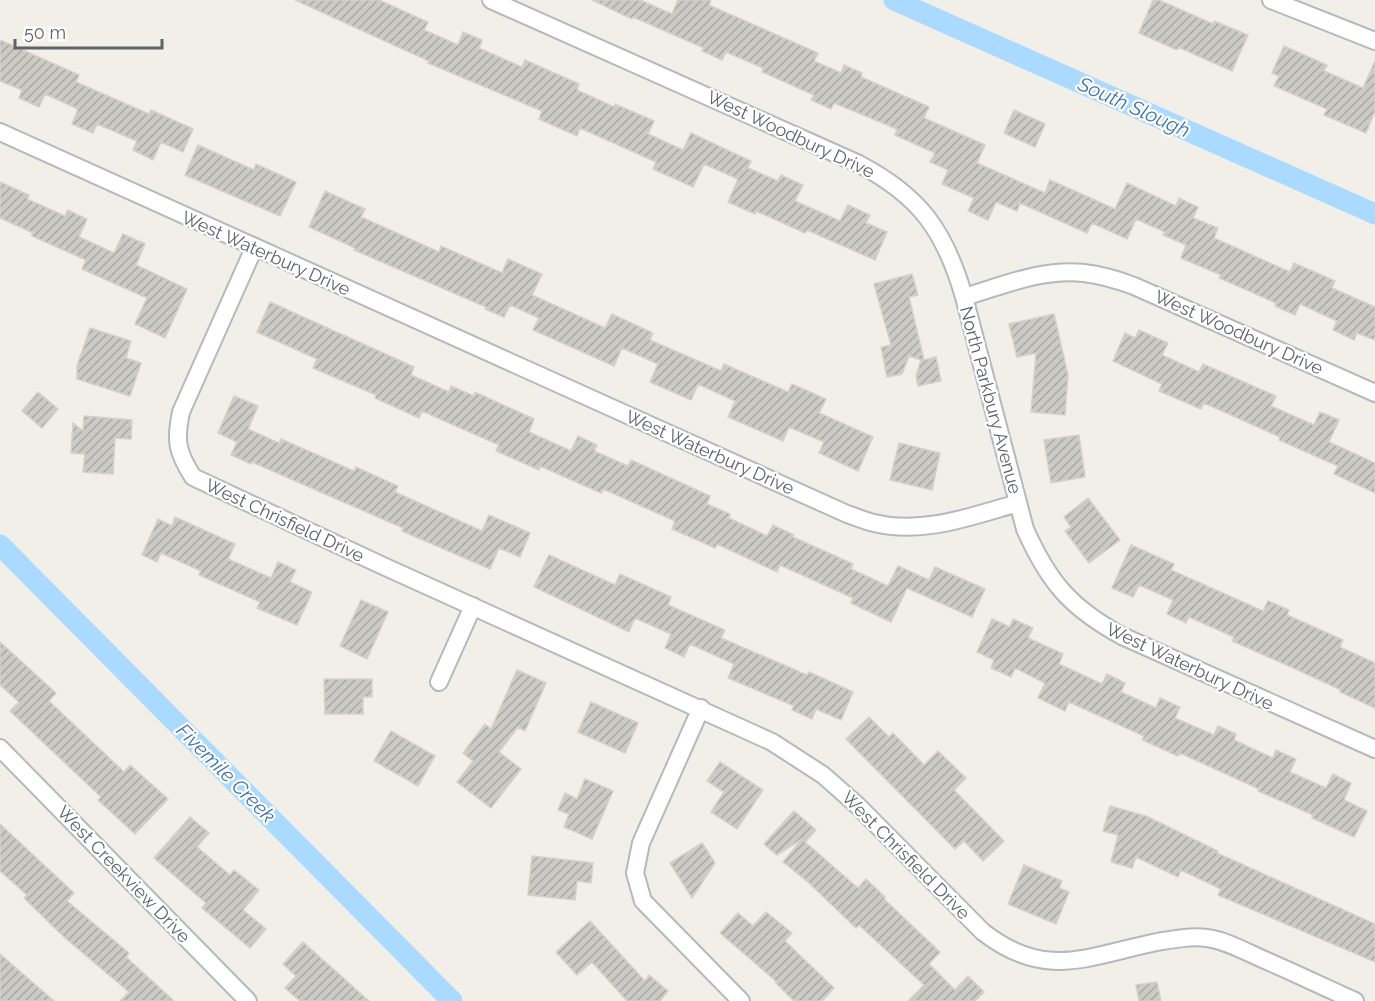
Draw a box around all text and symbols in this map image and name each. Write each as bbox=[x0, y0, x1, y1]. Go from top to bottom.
scale bar bbox=[15, 12, 162, 50]
text: 50 m bbox=[24, 22, 66, 43]
water label: South Slough bbox=[1073, 71, 1194, 142]
street label: West Woodbury Drive bbox=[704, 86, 878, 182]
street label: West Waterbury Drive bbox=[179, 206, 354, 300]
street label: West Woodbury Drive bbox=[1152, 285, 1327, 379]
street label: North Parkbury Avenue bbox=[956, 304, 1026, 496]
street label: West Waterbury Drive bbox=[623, 405, 798, 499]
street label: West Chrisfield Drive bbox=[202, 474, 368, 566]
street label: West Waterbury Drive bbox=[1103, 618, 1277, 714]
water label: Fivemile Creek bbox=[171, 718, 281, 828]
street label: West Chrisfield Drive bbox=[838, 787, 975, 924]
street label: West Creekview Drive bbox=[53, 801, 195, 947]

